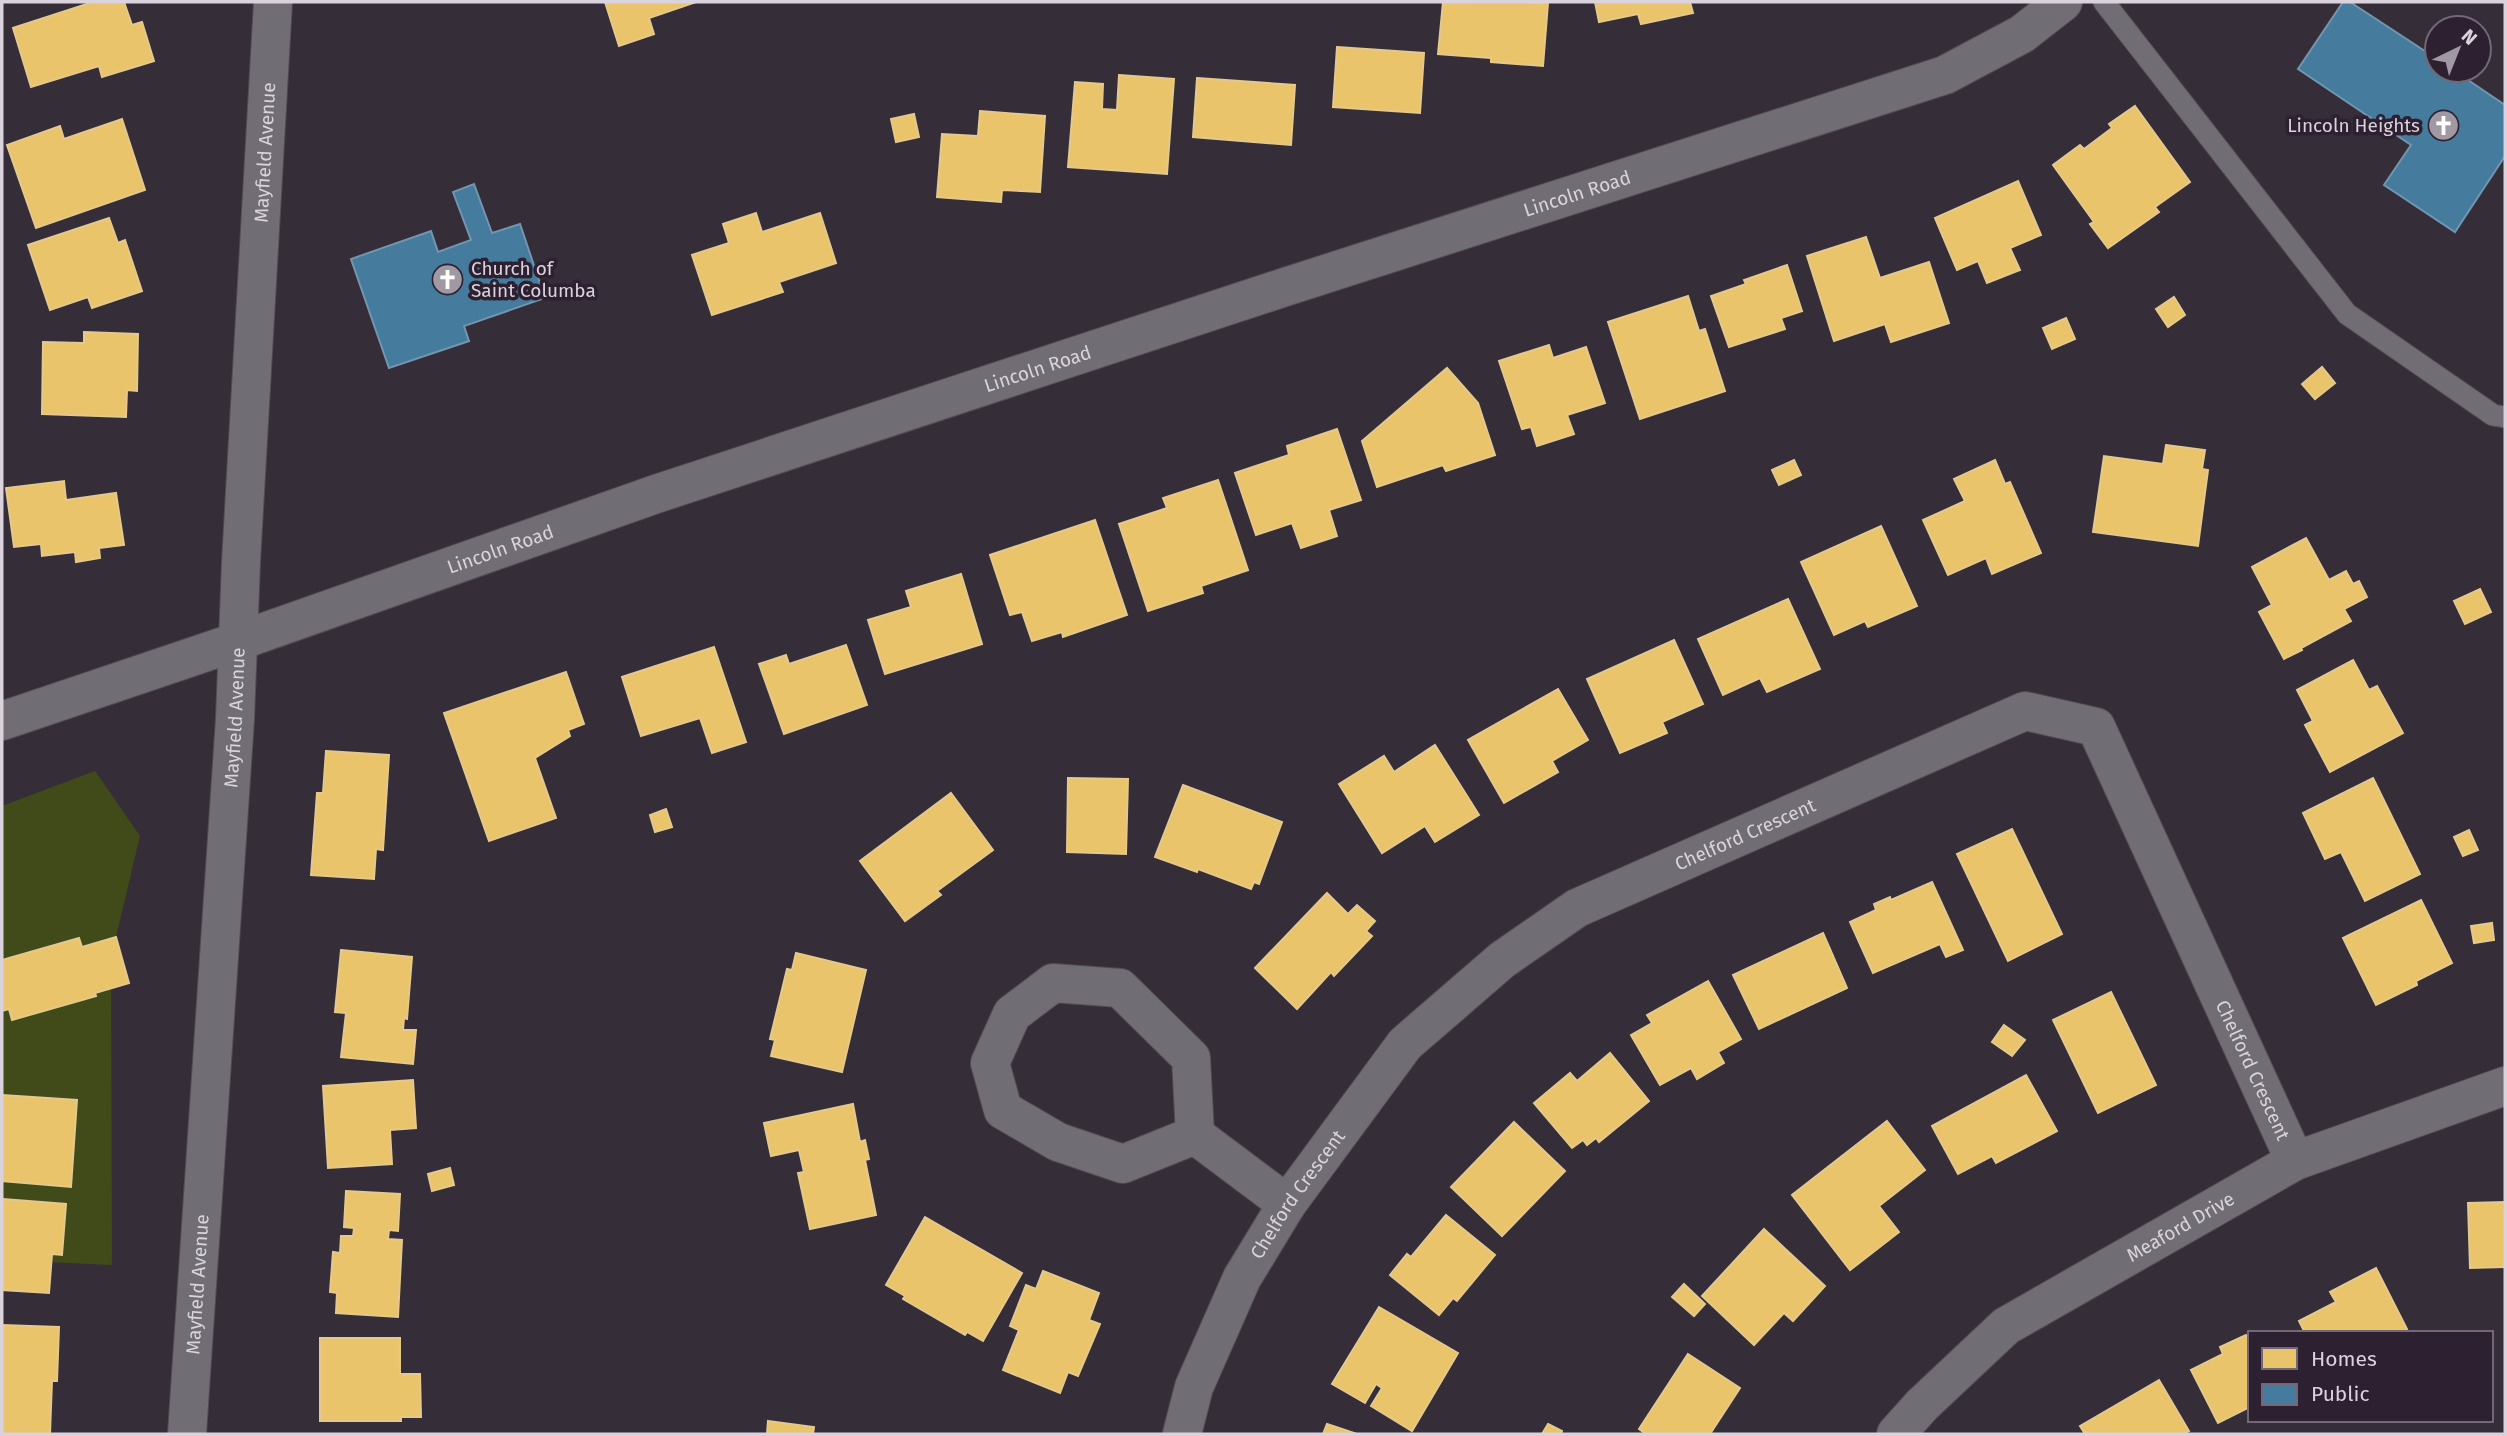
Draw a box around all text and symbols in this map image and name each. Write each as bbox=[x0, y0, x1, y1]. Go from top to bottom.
north arrow bbox=[2423, 14, 2493, 84]
text: N bbox=[2457, 24, 2482, 50]
street label: Mayfield Avenue bbox=[249, 82, 280, 223]
church icon: Lincoln Heights bbox=[2426, 108, 2460, 142]
place label: Lincoln Heights bbox=[2287, 114, 2420, 137]
street label: Lincoln Road bbox=[1520, 165, 1633, 221]
place label: Church of Saint Columba bbox=[471, 257, 596, 302]
church icon: Church of Saint Columba bbox=[431, 262, 465, 296]
street label: Lincoln Road bbox=[981, 340, 1094, 397]
street label: Lincoln Road bbox=[444, 520, 556, 578]
street label: Mayfield Avenue bbox=[219, 647, 249, 788]
street label: Chelford Crescent bbox=[1671, 793, 1819, 875]
street label: Chelford Crescent bbox=[2211, 996, 2295, 1144]
street label: Chelford Crescent bbox=[1245, 1125, 1349, 1263]
street label: Meaford Drive bbox=[2122, 1187, 2238, 1266]
street label: Mayfield Avenue bbox=[181, 1213, 213, 1355]
legend bbox=[2248, 1331, 2493, 1422]
text: Homes bbox=[2311, 1346, 2377, 1372]
text: Public bbox=[2311, 1381, 2369, 1407]

